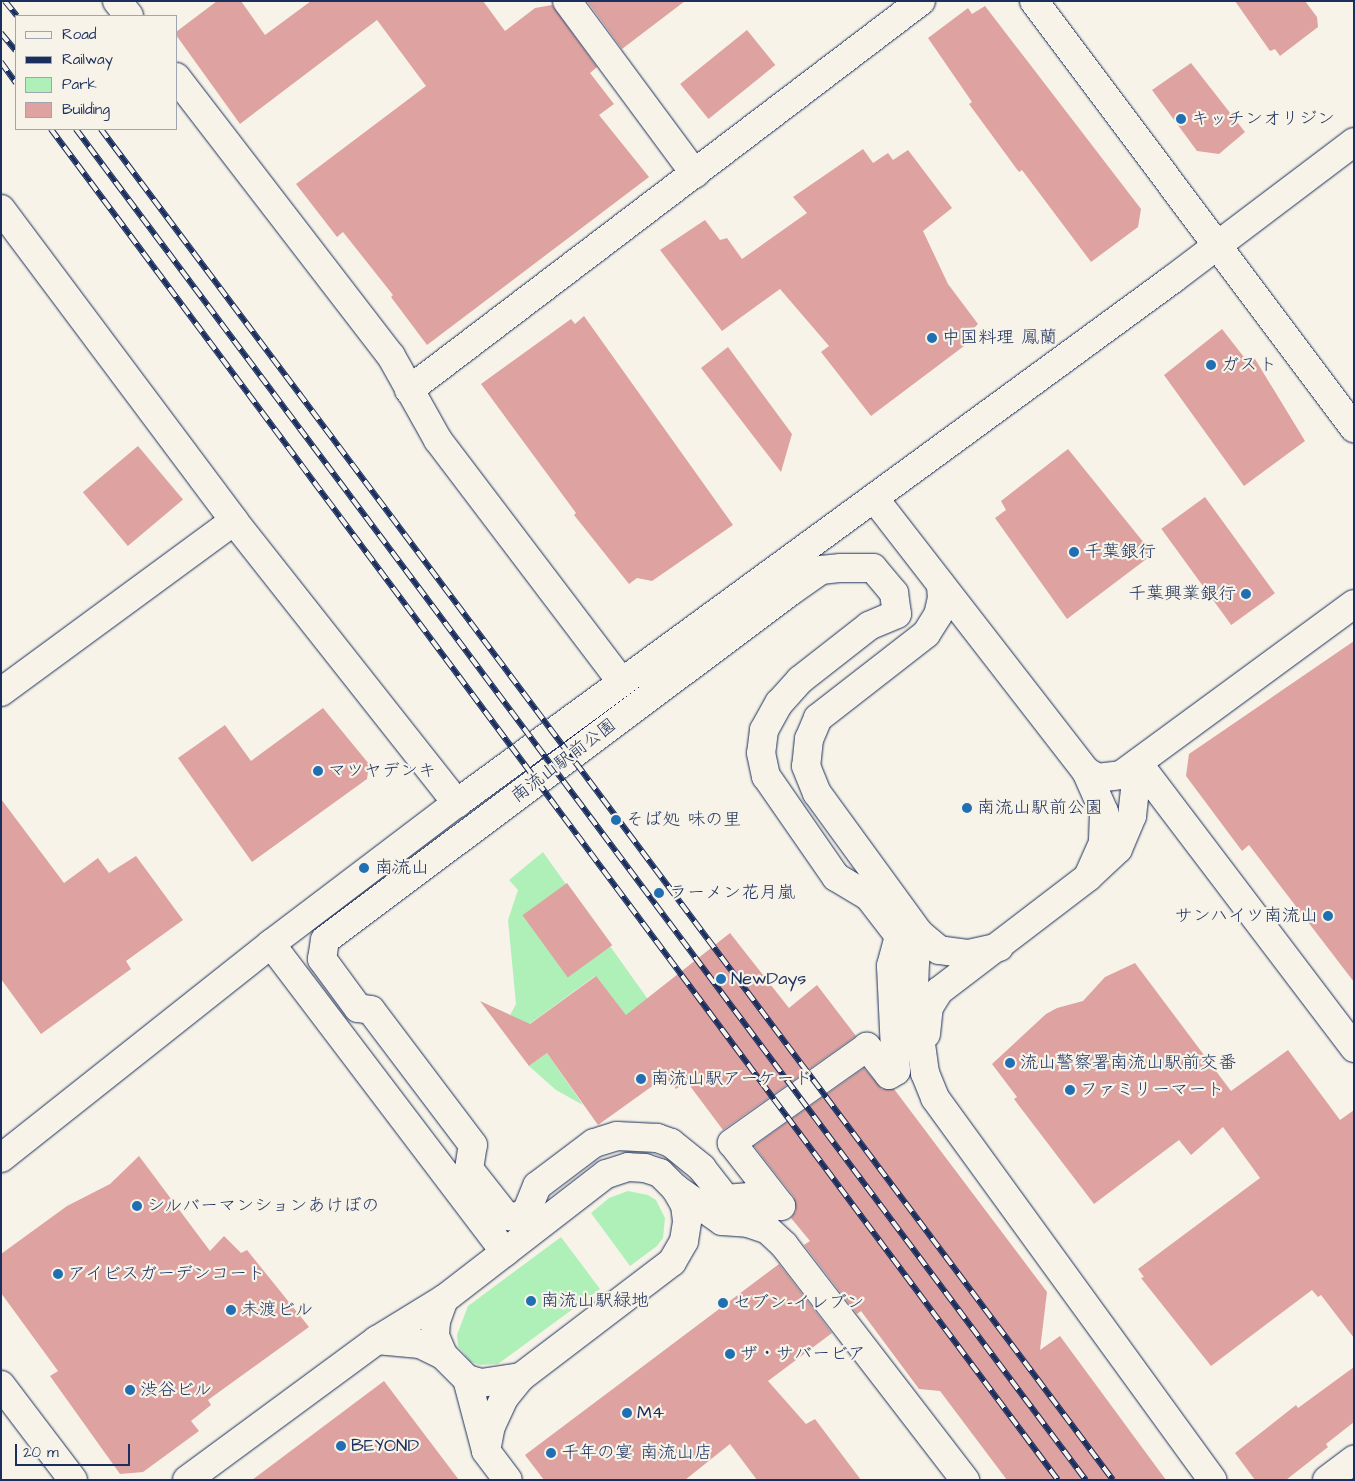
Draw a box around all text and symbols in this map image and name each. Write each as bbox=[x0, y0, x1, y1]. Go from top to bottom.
legend bbox=[15, 15, 178, 130]
text: Road bbox=[62, 24, 96, 45]
text: Railway bbox=[62, 49, 113, 70]
text: Park bbox=[62, 74, 97, 95]
text: Building bbox=[62, 99, 110, 120]
place label: キッチンオリジン bbox=[1191, 108, 1335, 130]
marker: キッチンオリジン bbox=[1175, 113, 1187, 125]
place label: 中国料理 鳳蘭 bbox=[942, 327, 1057, 349]
marker: 中国料理 鳳蘭 bbox=[926, 332, 938, 344]
place label: ガスト bbox=[1221, 354, 1275, 376]
marker: ガスト bbox=[1205, 359, 1217, 371]
place label: 千葉銀行 bbox=[1084, 541, 1156, 563]
marker: 千葉銀行 bbox=[1068, 546, 1080, 558]
place label: 千葉興業銀行 bbox=[1128, 583, 1236, 605]
marker: 千葉興業銀行 bbox=[1240, 588, 1252, 600]
street label: 南流山駅前公園 bbox=[507, 714, 621, 808]
place label: マツヤデンキ bbox=[328, 760, 436, 782]
marker: マツヤデンキ bbox=[312, 765, 324, 777]
place label: 南流山駅前公園 bbox=[977, 797, 1103, 819]
marker: 南流山駅前公園 bbox=[961, 802, 973, 814]
place label: そば処 味の里 bbox=[626, 809, 741, 831]
marker: そば処 味の里 bbox=[610, 814, 622, 826]
place label: 南流山 bbox=[375, 857, 429, 879]
marker: 南流山 bbox=[357, 861, 371, 875]
place label: ラーメン花月嵐 bbox=[669, 882, 795, 904]
marker: ラーメン花月嵐 bbox=[653, 887, 665, 899]
place label: サンハイツ南流山 bbox=[1174, 905, 1318, 927]
marker: サンハイツ南流山 bbox=[1322, 910, 1334, 922]
place label: NewDays bbox=[731, 968, 806, 990]
marker: NewDays bbox=[715, 973, 727, 985]
place label: 流山警察署南流山駅前交番 bbox=[1020, 1052, 1236, 1074]
marker: 流山警察署南流山駅前交番 bbox=[1004, 1057, 1016, 1069]
place label: 南流山駅アーケード bbox=[651, 1068, 812, 1090]
marker: 南流山駅アーケード bbox=[635, 1073, 647, 1085]
place label: ファミリーマート bbox=[1080, 1079, 1224, 1101]
marker: ファミリーマート bbox=[1064, 1084, 1076, 1096]
place label: シルバーマンションあけぼの bbox=[147, 1195, 381, 1217]
marker: シルバーマンションあけぼの bbox=[131, 1200, 143, 1212]
place label: アイビスガーデンコート bbox=[68, 1263, 266, 1285]
marker: アイビスガーデンコート bbox=[52, 1268, 64, 1280]
place label: 南流山駅緑地 bbox=[541, 1290, 649, 1312]
place label: セブン-イレブン bbox=[733, 1292, 865, 1314]
marker: 南流山駅緑地 bbox=[525, 1295, 537, 1307]
marker: セブン-イレブン bbox=[717, 1297, 729, 1309]
place label: 未渡ビル bbox=[241, 1299, 313, 1321]
marker: 未渡ビル bbox=[225, 1304, 237, 1316]
place label: ザ・サバービア bbox=[740, 1343, 866, 1365]
marker: ザ・サバービア bbox=[724, 1348, 736, 1360]
place label: 渋谷ビル bbox=[140, 1379, 212, 1401]
marker: 渋谷ビル bbox=[124, 1384, 136, 1396]
place label: M4 bbox=[637, 1402, 664, 1424]
marker: M4 bbox=[621, 1407, 633, 1419]
scale bar bbox=[18, 1434, 132, 1466]
place label: BEYOND bbox=[351, 1435, 419, 1457]
marker: BEYOND bbox=[335, 1440, 347, 1452]
text: 20 m bbox=[23, 1442, 59, 1463]
place label: 千年の宴 南流山店 bbox=[561, 1442, 712, 1464]
marker: 千年の宴 南流山店 bbox=[545, 1447, 557, 1459]

